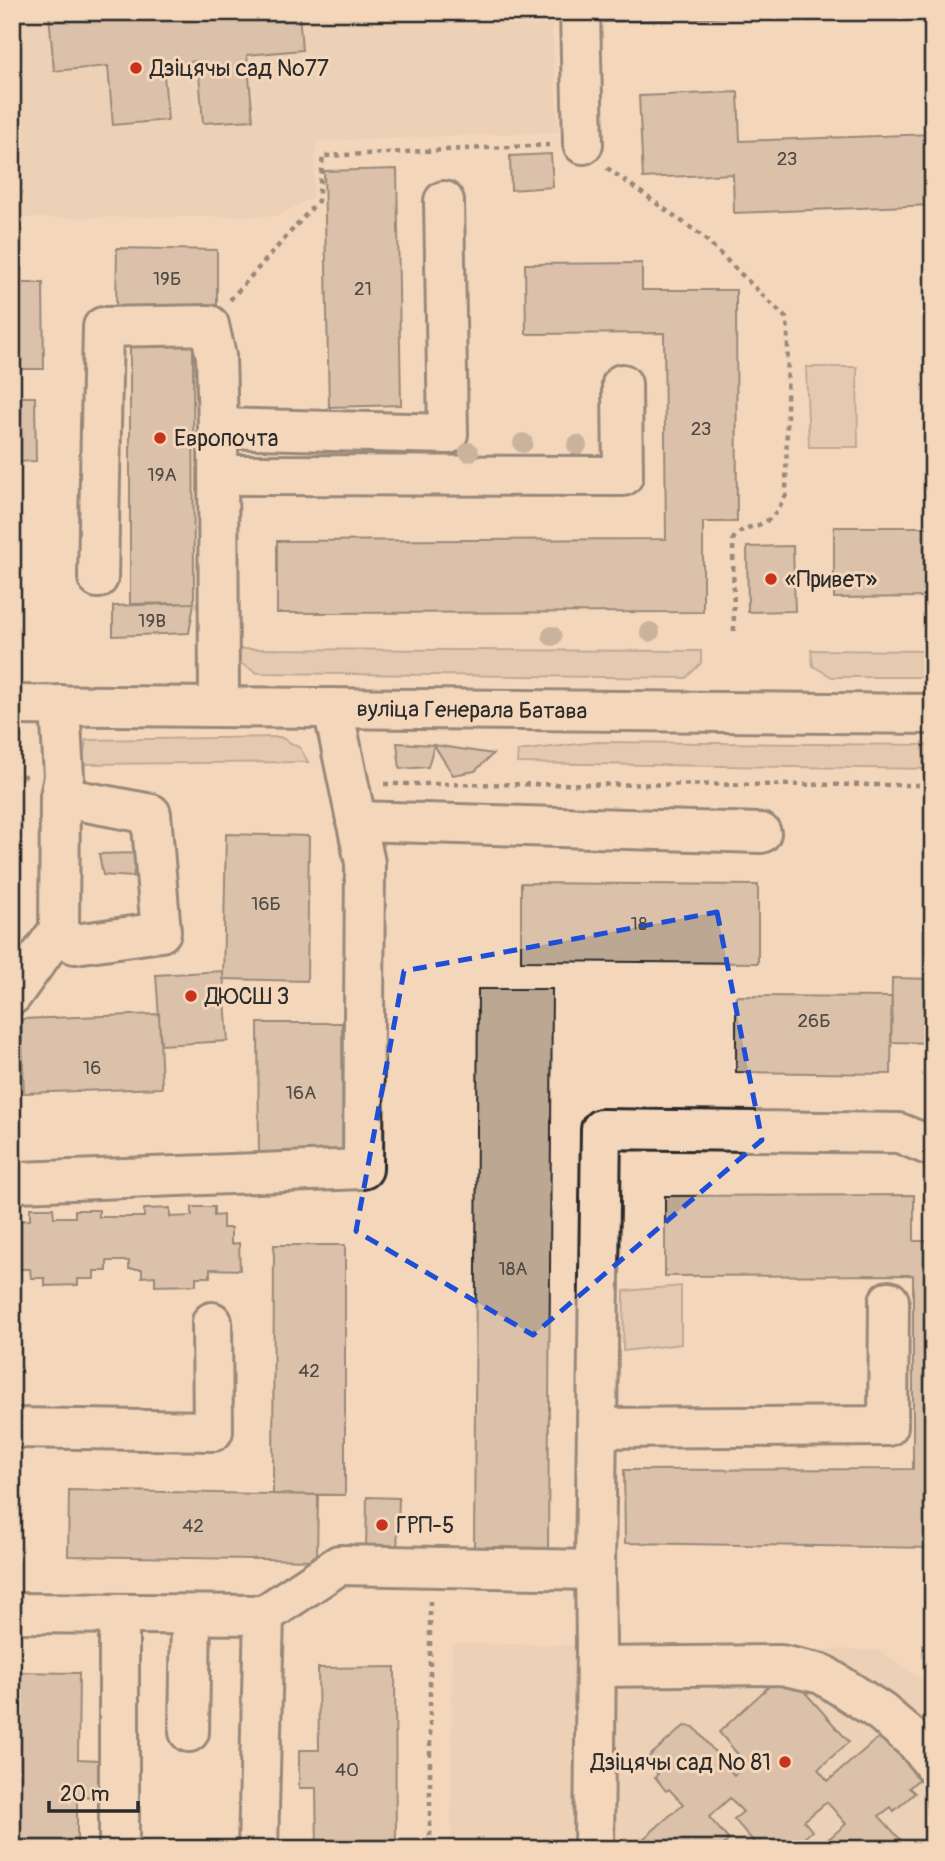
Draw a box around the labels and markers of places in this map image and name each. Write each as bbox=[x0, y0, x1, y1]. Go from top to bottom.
place label: Дзіцячы сад №77 bbox=[149, 54, 329, 83]
marker: Дзіцячы сад №77 bbox=[128, 60, 144, 76]
place label: Европочта bbox=[174, 424, 278, 453]
marker: Европочта bbox=[152, 430, 168, 446]
place label: «Привет» bbox=[785, 565, 878, 594]
marker: «Привет» bbox=[763, 571, 779, 587]
place label: ДЮСШ 3 bbox=[204, 982, 289, 1011]
marker: ДЮСШ 3 bbox=[183, 988, 199, 1004]
place label: ГРП-5 bbox=[396, 1511, 455, 1540]
marker: ГРП-5 bbox=[374, 1517, 390, 1533]
place label: Дзіцячы сад № 81 bbox=[590, 1748, 771, 1777]
marker: Дзіцячы сад № 81 bbox=[777, 1754, 793, 1770]

